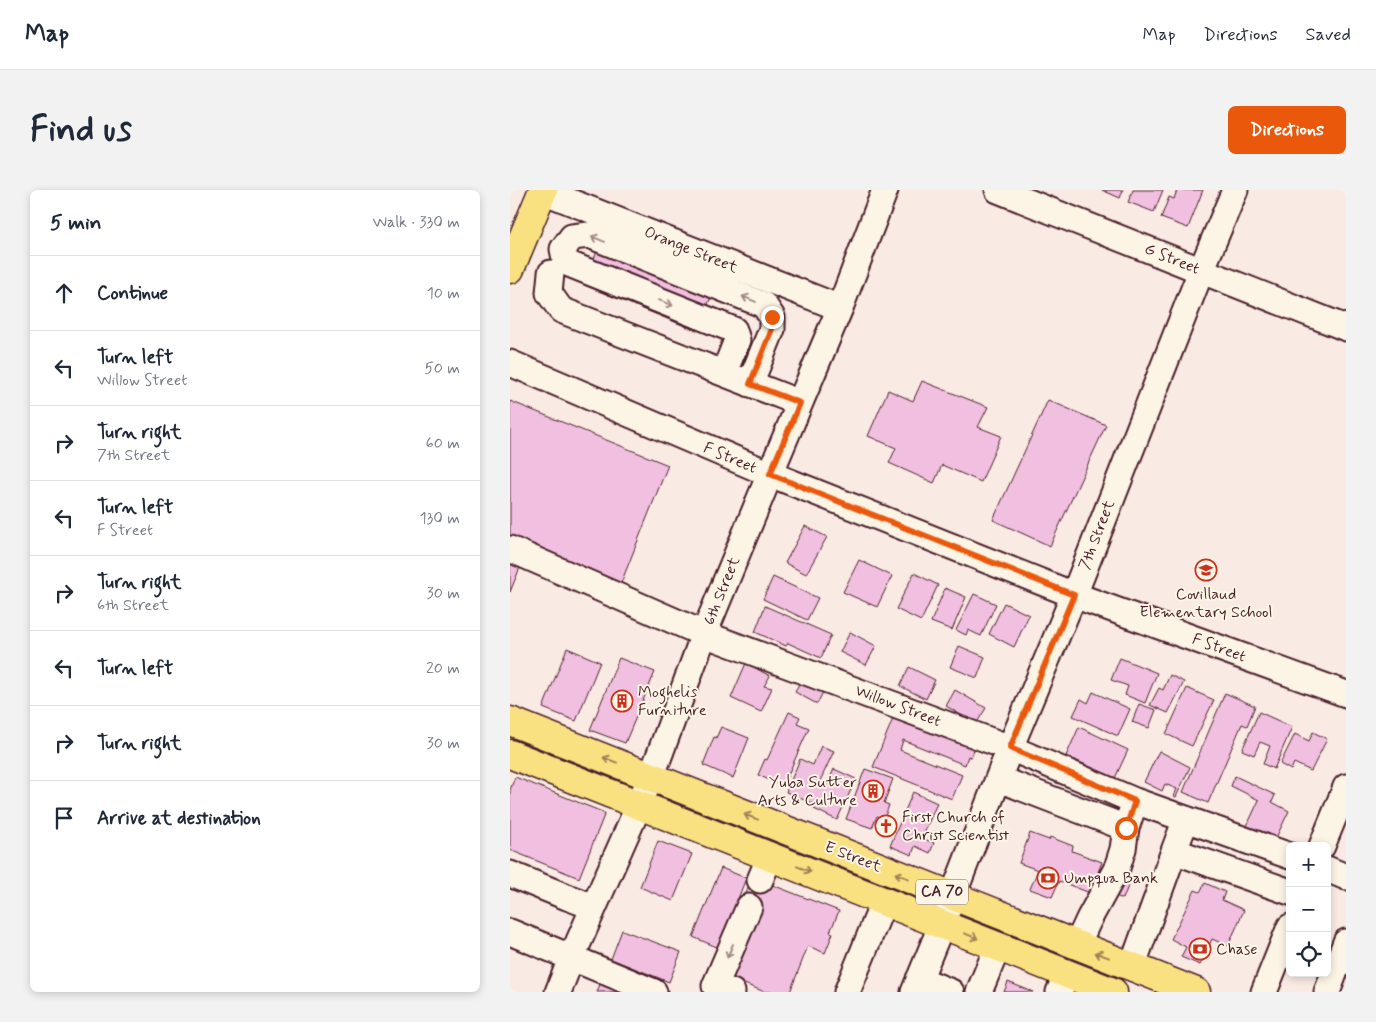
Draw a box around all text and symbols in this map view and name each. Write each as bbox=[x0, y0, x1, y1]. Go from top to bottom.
text: Map bbox=[25, 19, 69, 50]
text: Map bbox=[1143, 23, 1176, 47]
text: Directions bbox=[1204, 23, 1278, 47]
text: Saved bbox=[1306, 23, 1351, 47]
button: Directions bbox=[1228, 106, 1346, 154]
text: Find us bbox=[30, 107, 132, 153]
text: 5 min bbox=[50, 209, 102, 237]
text: Walk · 330 m bbox=[372, 212, 460, 233]
street label: Orange Street bbox=[641, 222, 741, 279]
one-way arrow bbox=[591, 233, 606, 243]
street label: G Street bbox=[1141, 238, 1203, 280]
icon: ahead bbox=[50, 279, 78, 307]
text: Continue bbox=[97, 281, 168, 306]
text: 10 m bbox=[427, 283, 460, 304]
one-way arrow bbox=[742, 294, 757, 303]
one-way arrow bbox=[658, 299, 673, 308]
route end bbox=[761, 306, 784, 329]
text: Turn left bbox=[97, 345, 173, 370]
icon: left bbox=[50, 354, 78, 382]
text: 50 m bbox=[424, 358, 460, 379]
text: Willow Street bbox=[97, 370, 187, 391]
text: Turn right bbox=[97, 420, 181, 445]
icon: right bbox=[50, 429, 78, 457]
text: 60 m bbox=[426, 433, 460, 454]
street label: F Street bbox=[700, 437, 760, 479]
text: 7th Street bbox=[97, 445, 170, 466]
text: Turn left bbox=[97, 495, 173, 520]
street label: 7th Street bbox=[1074, 496, 1120, 573]
icon: left bbox=[50, 504, 78, 532]
text: 130 m bbox=[419, 508, 460, 529]
text: F Street bbox=[97, 520, 153, 541]
street label: 6th Street bbox=[699, 553, 745, 628]
school or university icon: Covillaud Elementary School bbox=[1194, 558, 1218, 582]
text: Turn right bbox=[97, 570, 181, 595]
icon: right bbox=[50, 579, 78, 607]
text: 30 m bbox=[427, 583, 460, 604]
place label: Covillaud Elementary School bbox=[1140, 584, 1273, 623]
text: 6th Street bbox=[97, 595, 169, 616]
street label: F Street bbox=[1189, 629, 1249, 667]
icon: left bbox=[50, 654, 78, 682]
text: Turn left bbox=[97, 656, 173, 681]
text: 20 m bbox=[426, 658, 460, 679]
street label: Willow Street bbox=[852, 680, 944, 732]
place label: Moghelis Furniture bbox=[638, 682, 707, 721]
building icon: Moghelis Furniture bbox=[610, 689, 634, 713]
icon: right bbox=[50, 729, 78, 757]
text: Turn right bbox=[97, 731, 181, 756]
text: 30 m bbox=[427, 733, 460, 754]
one-way arrow bbox=[603, 755, 618, 764]
place label: Yuba Sutter Arts & Culture bbox=[758, 772, 857, 811]
building icon: Yuba Sutter Arts & Culture bbox=[861, 779, 885, 803]
icon: arrive bbox=[50, 804, 78, 832]
text: Arrive at destination bbox=[97, 806, 261, 831]
place label: First Church of Christ Scientist bbox=[902, 807, 1009, 846]
one-way arrow bbox=[744, 811, 759, 821]
church icon: First Church of Christ Scientist bbox=[874, 814, 898, 838]
route start bbox=[1115, 817, 1138, 840]
street label: E Street bbox=[821, 837, 885, 878]
map controls bbox=[1286, 842, 1331, 977]
button: + bbox=[1286, 842, 1331, 887]
one-way arrow bbox=[796, 865, 811, 875]
bank icon: Umpqua Bank bbox=[1036, 866, 1060, 890]
place label: Umpqua Bank bbox=[1064, 868, 1158, 889]
one-way arrow bbox=[895, 871, 910, 880]
road number: CA 70 bbox=[916, 880, 968, 904]
button: − bbox=[1286, 887, 1331, 932]
one-way arrow bbox=[963, 931, 978, 941]
button: locate bbox=[1286, 932, 1331, 977]
bank icon: Chase bbox=[1188, 937, 1212, 961]
place label: Chase bbox=[1216, 939, 1257, 960]
one-way arrow bbox=[724, 944, 733, 959]
one-way arrow bbox=[1095, 950, 1110, 959]

